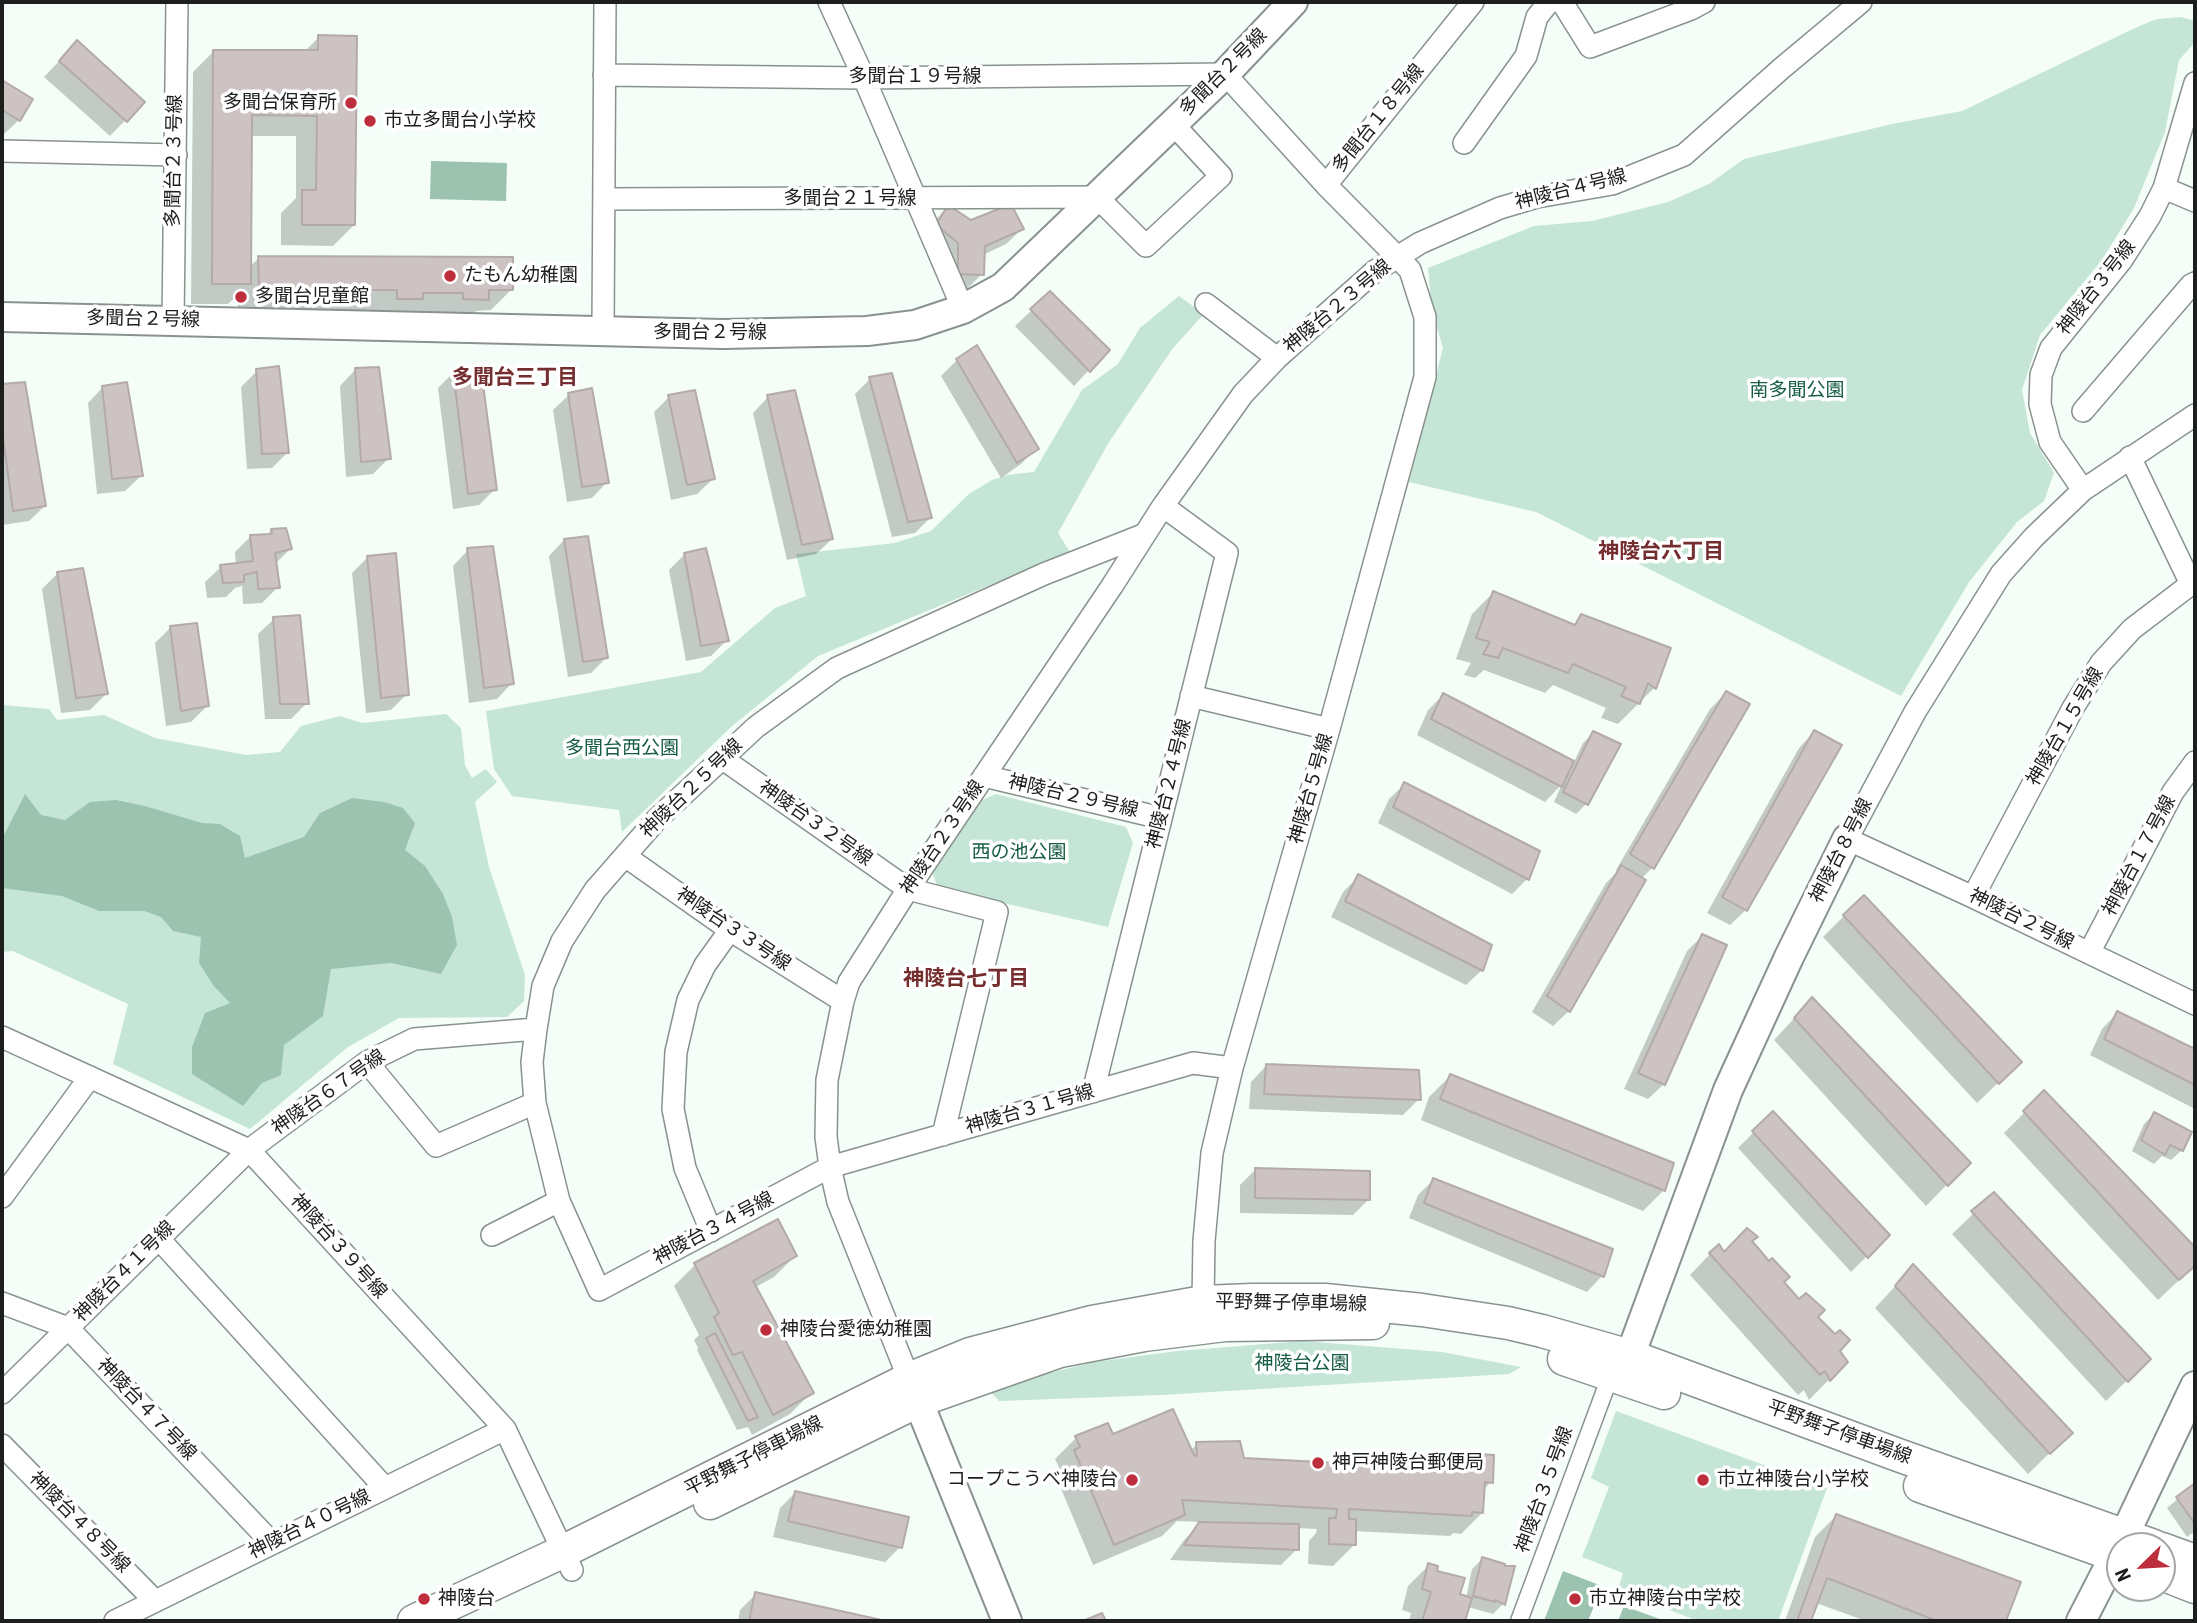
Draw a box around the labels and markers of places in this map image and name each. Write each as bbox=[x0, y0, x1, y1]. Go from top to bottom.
place label: 多聞台保育所 bbox=[223, 92, 337, 114]
marker: 多聞台保育所 bbox=[343, 95, 359, 111]
place label: 市立多聞台小学校 bbox=[384, 110, 536, 132]
marker: 市立多聞台小学校 bbox=[362, 113, 378, 129]
place label: たもん幼稚園 bbox=[464, 265, 578, 287]
marker: たもん幼稚園 bbox=[442, 268, 458, 284]
place label: 多聞台児童館 bbox=[255, 286, 369, 308]
marker: 多聞台児童館 bbox=[233, 289, 249, 305]
place label: 神陵台愛徳幼稚園 bbox=[780, 1319, 932, 1341]
marker: 神陵台愛徳幼稚園 bbox=[758, 1322, 774, 1338]
place label: 神戸神陵台郵便局 bbox=[1332, 1452, 1484, 1474]
marker: 神戸神陵台郵便局 bbox=[1310, 1455, 1326, 1471]
place label: コープこうべ神陵台 bbox=[947, 1469, 1118, 1491]
place label: 市立神陵台小学校 bbox=[1717, 1469, 1869, 1491]
marker: コープこうべ神陵台 bbox=[1124, 1472, 1140, 1488]
marker: 市立神陵台小学校 bbox=[1695, 1472, 1711, 1488]
place label: 神陵台 bbox=[438, 1588, 495, 1610]
place label: 市立神陵台中学校 bbox=[1589, 1588, 1741, 1610]
marker: 神陵台 bbox=[416, 1591, 432, 1607]
marker: 市立神陵台中学校 bbox=[1567, 1591, 1583, 1607]

